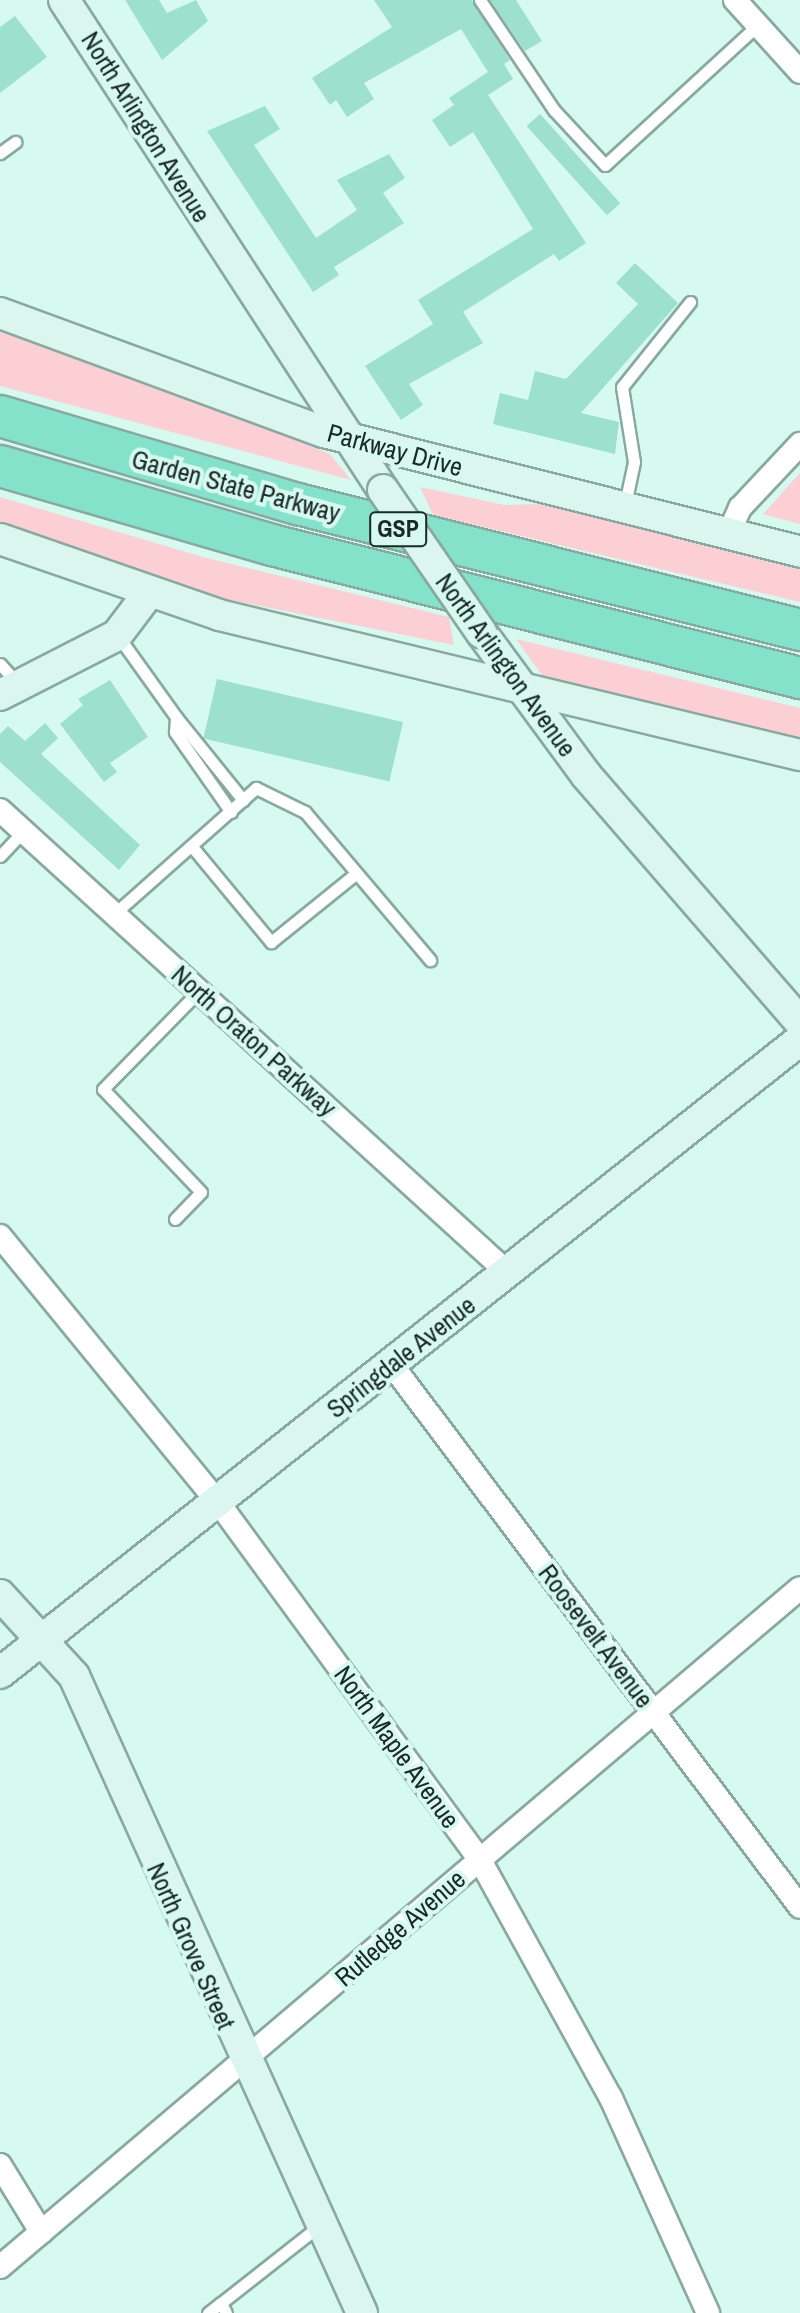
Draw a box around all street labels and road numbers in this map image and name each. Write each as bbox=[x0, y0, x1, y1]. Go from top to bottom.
street label: North Arlington Avenue bbox=[74, 25, 218, 229]
street label: Parkway Drive bbox=[324, 417, 466, 483]
street label: Garden State Parkway bbox=[128, 443, 344, 529]
road number: GSP bbox=[368, 509, 428, 549]
street label: North Arlington Avenue bbox=[428, 566, 584, 764]
street label: North Oraton Parkway bbox=[165, 959, 343, 1123]
street label: Springdale Avenue bbox=[320, 1289, 482, 1425]
street label: Roosevelt Avenue bbox=[532, 1558, 660, 1714]
street label: North Maple Avenue bbox=[327, 1659, 467, 1835]
street label: North Grove Street bbox=[140, 1858, 242, 2034]
street label: Rutledge Avenue bbox=[328, 1863, 472, 1993]

